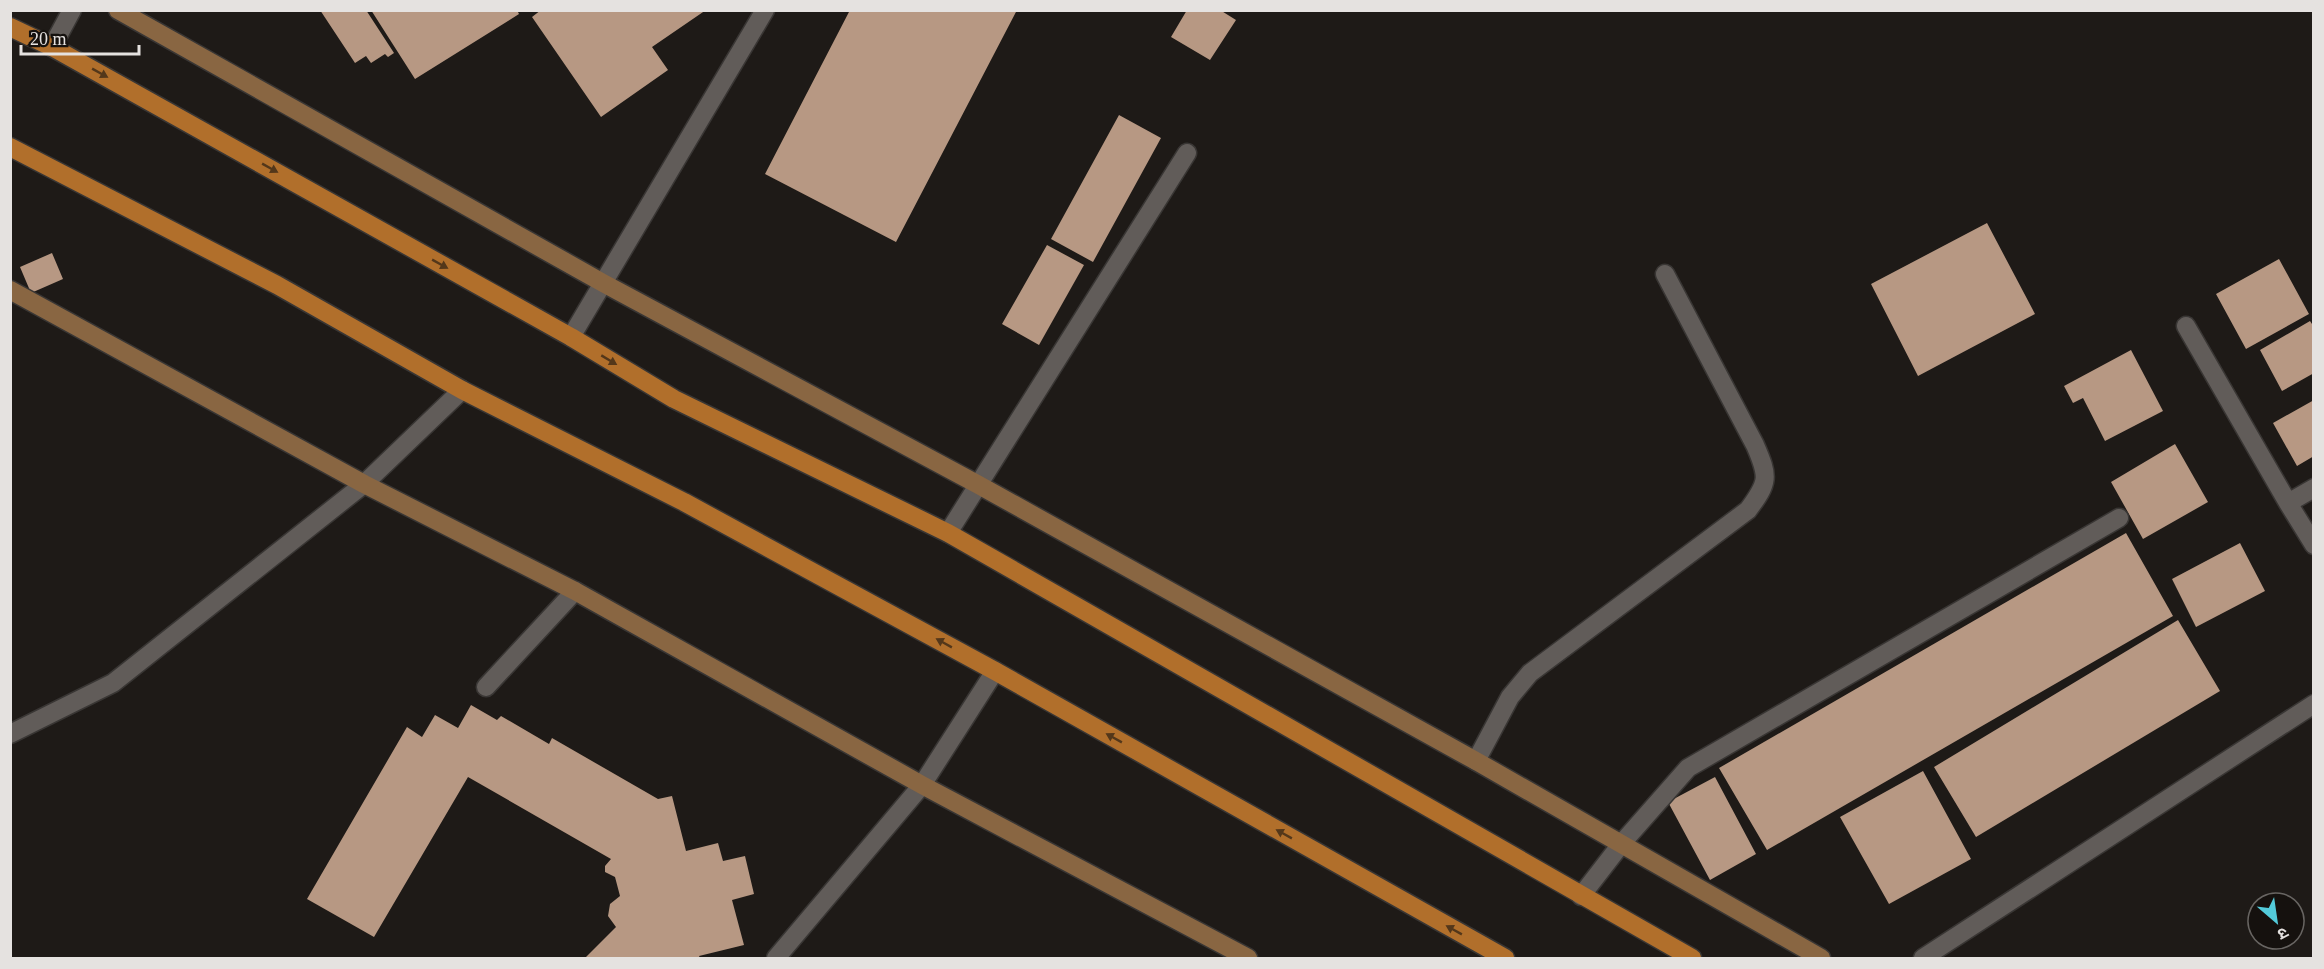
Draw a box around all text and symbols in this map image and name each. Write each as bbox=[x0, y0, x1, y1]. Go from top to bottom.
scale bar bbox=[21, 18, 140, 56]
text: 20 m bbox=[30, 29, 67, 49]
one-way arrow bbox=[91, 68, 108, 78]
one-way arrow bbox=[262, 163, 278, 174]
one-way arrow bbox=[432, 258, 448, 269]
one-way arrow bbox=[601, 355, 617, 366]
one-way arrow bbox=[935, 638, 952, 648]
one-way arrow bbox=[1106, 733, 1122, 744]
one-way arrow bbox=[1275, 829, 1292, 839]
north arrow bbox=[2246, 891, 2306, 951]
text: उ bbox=[2274, 924, 2291, 944]
one-way arrow bbox=[1445, 925, 1462, 935]

